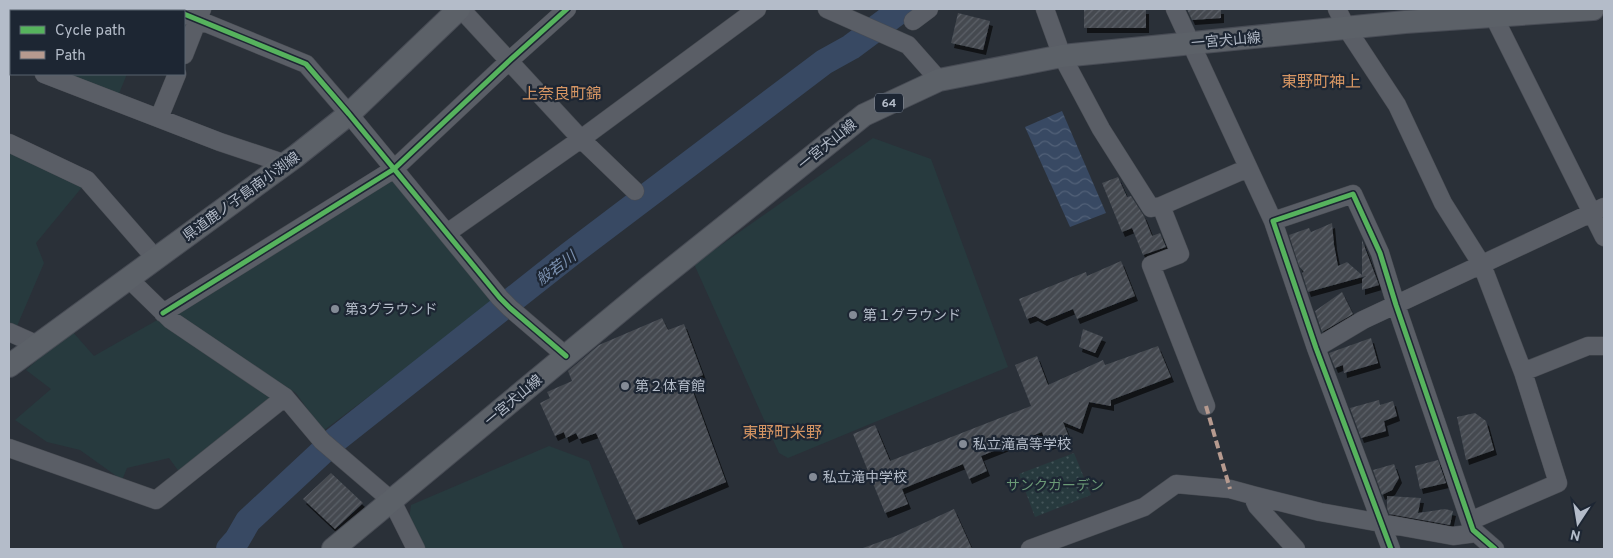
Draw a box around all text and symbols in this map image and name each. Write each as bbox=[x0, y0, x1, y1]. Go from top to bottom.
legend bbox=[10, 10, 185, 75]
text: Cycle path bbox=[55, 22, 126, 41]
street label: 一宮犬山線 bbox=[1191, 30, 1262, 53]
text: Path bbox=[55, 47, 86, 66]
district label: 東野町神上 bbox=[1281, 73, 1361, 93]
district label: 上奈良町錦 bbox=[522, 85, 602, 105]
road number: 64 bbox=[875, 94, 903, 112]
street label: 一宮犬山線 bbox=[795, 117, 860, 174]
street label: 県道鹿ノ子島南小渕線 bbox=[180, 149, 304, 245]
water label: 般若川 bbox=[533, 247, 582, 290]
place label: 第3グラウンド bbox=[345, 301, 437, 319]
marker: 第3グラウンド bbox=[329, 303, 341, 315]
place label: 第１グラウンド bbox=[863, 307, 961, 325]
marker: 第１グラウンド bbox=[847, 309, 859, 321]
street label: 一宮犬山線 bbox=[482, 372, 546, 430]
place label: 第２体育館 bbox=[635, 378, 705, 396]
marker: 第２体育館 bbox=[619, 380, 631, 392]
district label: 東野町米野 bbox=[742, 424, 822, 444]
place label: 私立滝高等学校 bbox=[973, 436, 1071, 454]
marker: 私立滝高等学校 bbox=[957, 438, 969, 450]
place label: 私立滝中学校 bbox=[823, 470, 907, 487]
marker: 私立滝中学校 bbox=[807, 471, 819, 483]
park label: サンクガーデン bbox=[1006, 478, 1104, 495]
north arrow bbox=[1553, 498, 1603, 548]
text: N bbox=[1569, 525, 1582, 544]

